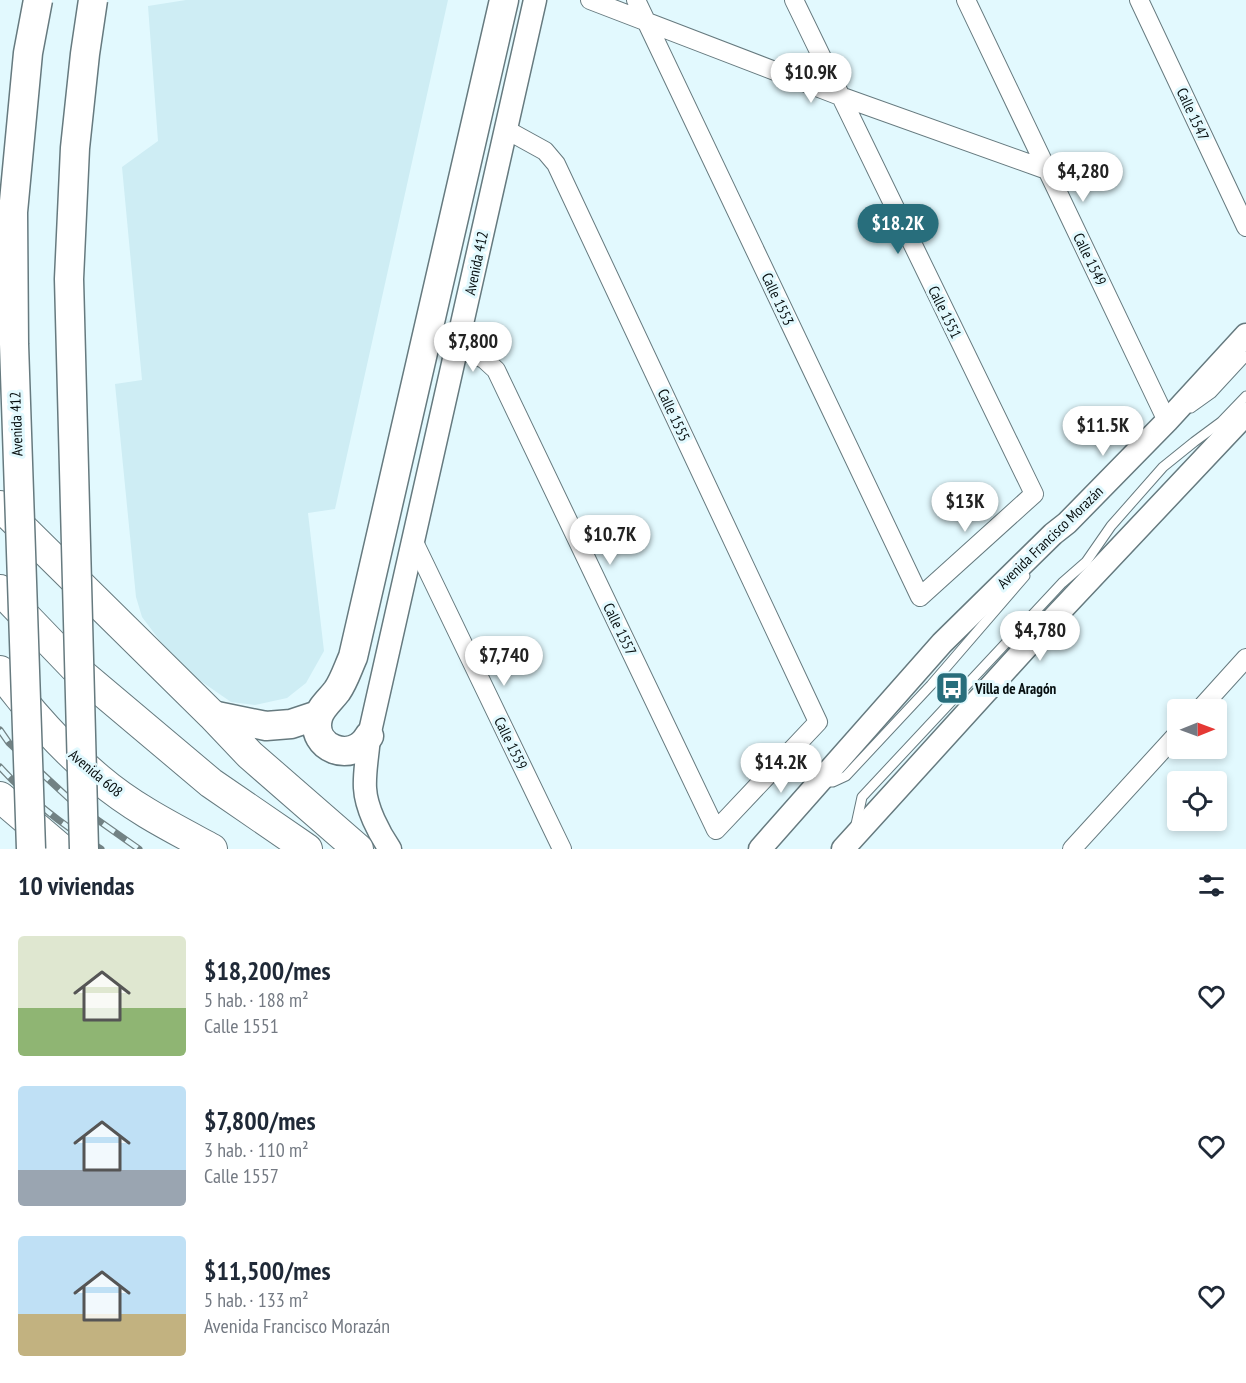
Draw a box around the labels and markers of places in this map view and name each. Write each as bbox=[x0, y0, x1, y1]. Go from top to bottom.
pin: $10.9K bbox=[762, 53, 860, 104]
pin: $4,280 bbox=[1034, 152, 1132, 203]
pin: $18.2K bbox=[849, 204, 947, 255]
pin: $7,800 bbox=[424, 322, 522, 373]
pin: $11.5K bbox=[1054, 406, 1152, 457]
pin: $13K bbox=[929, 482, 1001, 533]
pin: $10.7K bbox=[561, 515, 659, 566]
pin: $4,780 bbox=[991, 611, 1089, 662]
pin: $7,740 bbox=[455, 636, 553, 687]
bus stop icon: Villa de Aragón bbox=[934, 670, 970, 706]
place label: Villa de Aragón bbox=[974, 679, 1057, 698]
pin: $14.2K bbox=[732, 743, 830, 794]

